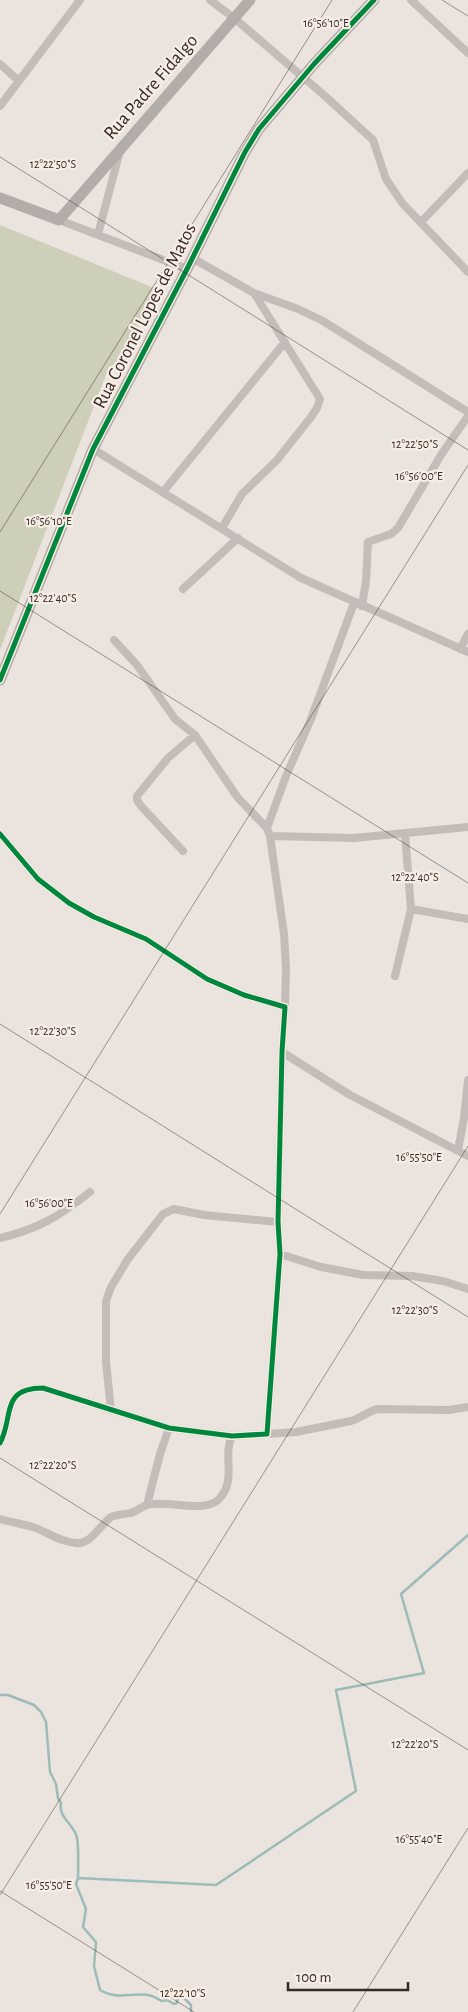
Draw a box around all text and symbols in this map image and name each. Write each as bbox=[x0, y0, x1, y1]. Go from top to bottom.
text: 16°56'10"E bbox=[303, 17, 349, 29]
street label: Rua Padre Fidalgo bbox=[100, 31, 202, 143]
text: 12°22'50"S bbox=[30, 158, 77, 170]
street label: Rua Coronel Lopes de Matos bbox=[90, 220, 200, 412]
text: 12°22'50"S bbox=[392, 438, 439, 450]
text: 16°56'00"E bbox=[395, 470, 443, 482]
text: 16°56'10"E bbox=[26, 515, 72, 527]
text: 12°22'40"S bbox=[29, 592, 77, 604]
text: 12°22'40"S bbox=[391, 871, 439, 883]
text: 12°22'30"S bbox=[30, 1025, 76, 1037]
text: 16°55'50"E bbox=[396, 1151, 442, 1163]
text: 16°56'00"E bbox=[25, 1197, 73, 1209]
text: 12°22'30"S bbox=[392, 1304, 438, 1316]
text: 12°22'20"S bbox=[30, 1459, 77, 1471]
text: 12°22'20"S bbox=[392, 1738, 439, 1750]
text: 16°55'40"E bbox=[396, 1833, 442, 1845]
text: 16°55'50"E bbox=[26, 1879, 72, 1891]
scale bar bbox=[288, 1960, 408, 1992]
text: 100 m bbox=[296, 1970, 331, 1985]
text: 12°22'10"S bbox=[160, 1987, 206, 1999]

